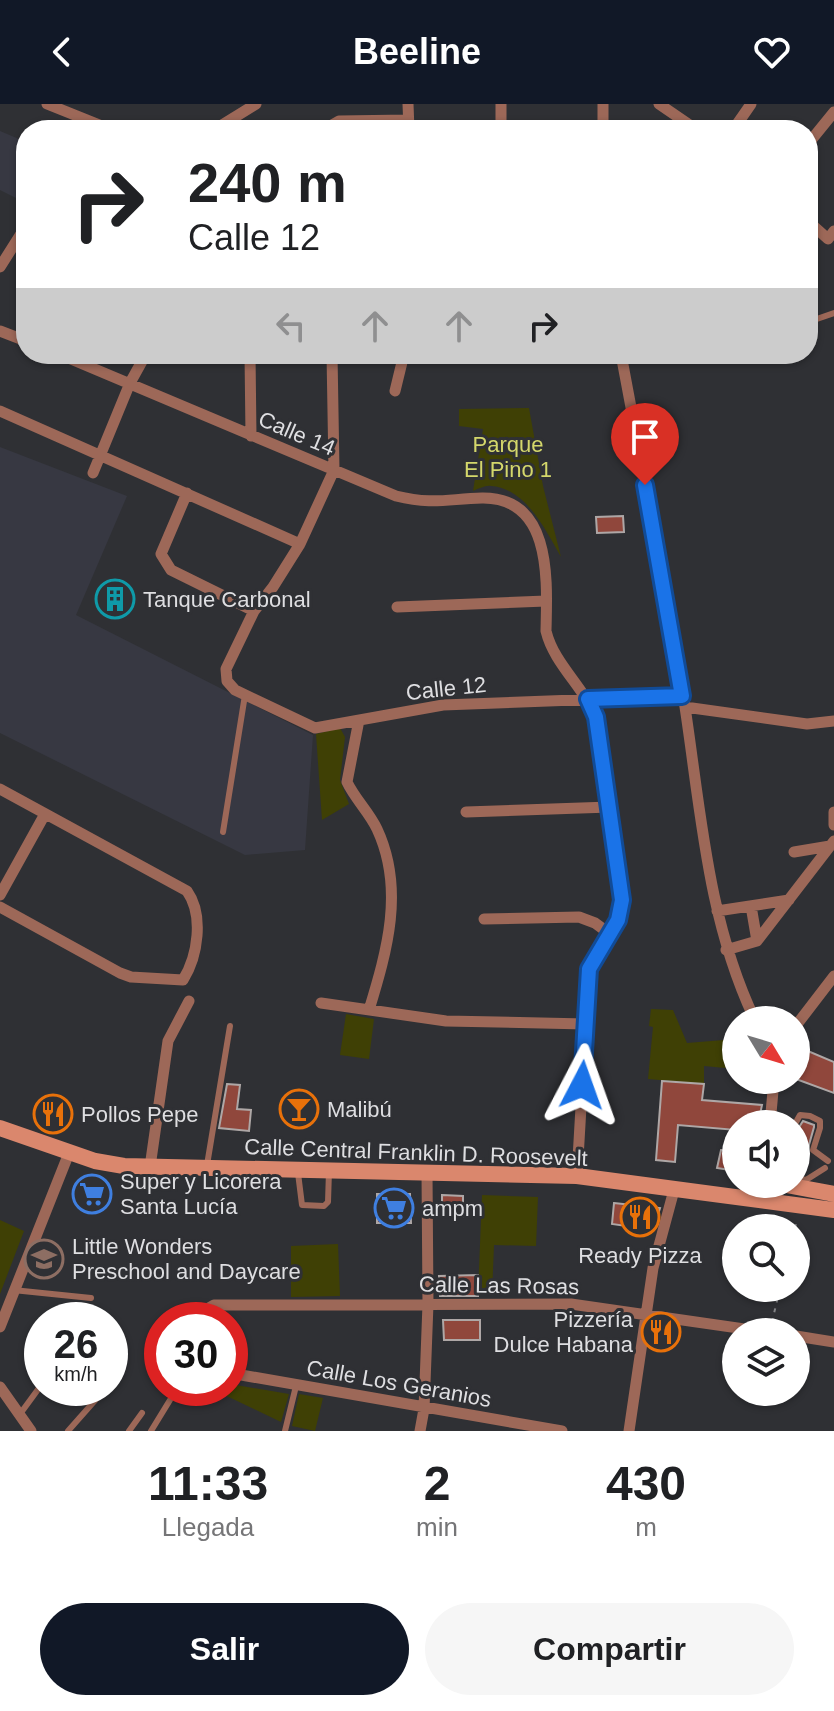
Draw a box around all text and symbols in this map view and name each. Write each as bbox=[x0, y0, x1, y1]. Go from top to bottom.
icon: back bbox=[40, 30, 84, 74]
icon: heart bbox=[750, 30, 794, 74]
text: Beeline bbox=[353, 31, 481, 72]
text: 240 m bbox=[188, 151, 347, 214]
icon: right bbox=[56, 152, 160, 256]
text: Calle 12 bbox=[188, 217, 320, 258]
icon: left bbox=[269, 304, 313, 348]
icon: ahead bbox=[353, 304, 397, 348]
icon: ahead bbox=[437, 304, 481, 348]
icon: right bbox=[521, 304, 565, 348]
pin bbox=[611, 403, 679, 485]
street label: Calle 14 bbox=[255, 406, 339, 461]
icon: arrive bbox=[623, 415, 667, 459]
park label: Parque El Pino 1 bbox=[464, 432, 552, 482]
building icon: Tanque Carbonal bbox=[94, 578, 136, 620]
place label: Tanque Carbonal bbox=[143, 587, 311, 612]
street label: Calle 12 bbox=[405, 672, 487, 705]
north arrow bbox=[722, 1006, 810, 1094]
map controls bbox=[722, 1006, 810, 1406]
position arrow bbox=[540, 1043, 624, 1127]
bar icon: Malibú bbox=[278, 1088, 320, 1130]
restaurant icon: Pollos Pepe bbox=[32, 1093, 74, 1135]
place label: Malibú bbox=[327, 1097, 392, 1122]
place label: Pollos Pepe bbox=[81, 1102, 198, 1127]
button: sound bbox=[722, 1110, 810, 1198]
street label: Calle Central Franklin D. Roosevelt bbox=[244, 1134, 588, 1171]
place label: Super y Licorera Santa Lucía bbox=[120, 1169, 282, 1219]
supermarket icon: Super y Licorera Santa Lucía bbox=[71, 1173, 113, 1215]
supermarket icon: ampm bbox=[373, 1187, 415, 1229]
place label: ampm bbox=[422, 1196, 483, 1221]
restaurant icon: Ready Pizza bbox=[619, 1196, 661, 1238]
button: search bbox=[722, 1214, 810, 1302]
place label: Little Wonders Preschool and Daycare bbox=[72, 1234, 301, 1284]
school or university icon: Little Wonders Preschool and Daycare bbox=[23, 1238, 65, 1280]
place label: Ready Pizza bbox=[578, 1243, 703, 1268]
street label: Calle Las Rosas bbox=[419, 1272, 579, 1299]
speed limit sign: 30 bbox=[144, 1302, 248, 1406]
place label: Pizzería Dulce Habana bbox=[494, 1307, 634, 1357]
restaurant icon: Pizzería Dulce Habana bbox=[640, 1311, 682, 1353]
button: layers bbox=[722, 1318, 810, 1406]
text: 26 bbox=[54, 1322, 98, 1366]
street label: Calle Los Geranios bbox=[305, 1355, 493, 1412]
text: km/h bbox=[54, 1363, 98, 1385]
text: 11:33 bbox=[148, 1457, 268, 1510]
text: 2 bbox=[424, 1457, 450, 1510]
text: 430 bbox=[606, 1457, 686, 1510]
text: Llegada bbox=[162, 1512, 254, 1542]
text: min bbox=[416, 1512, 458, 1542]
text: m bbox=[635, 1512, 657, 1542]
button: Salir bbox=[40, 1603, 409, 1695]
button: Compartir bbox=[425, 1603, 794, 1695]

